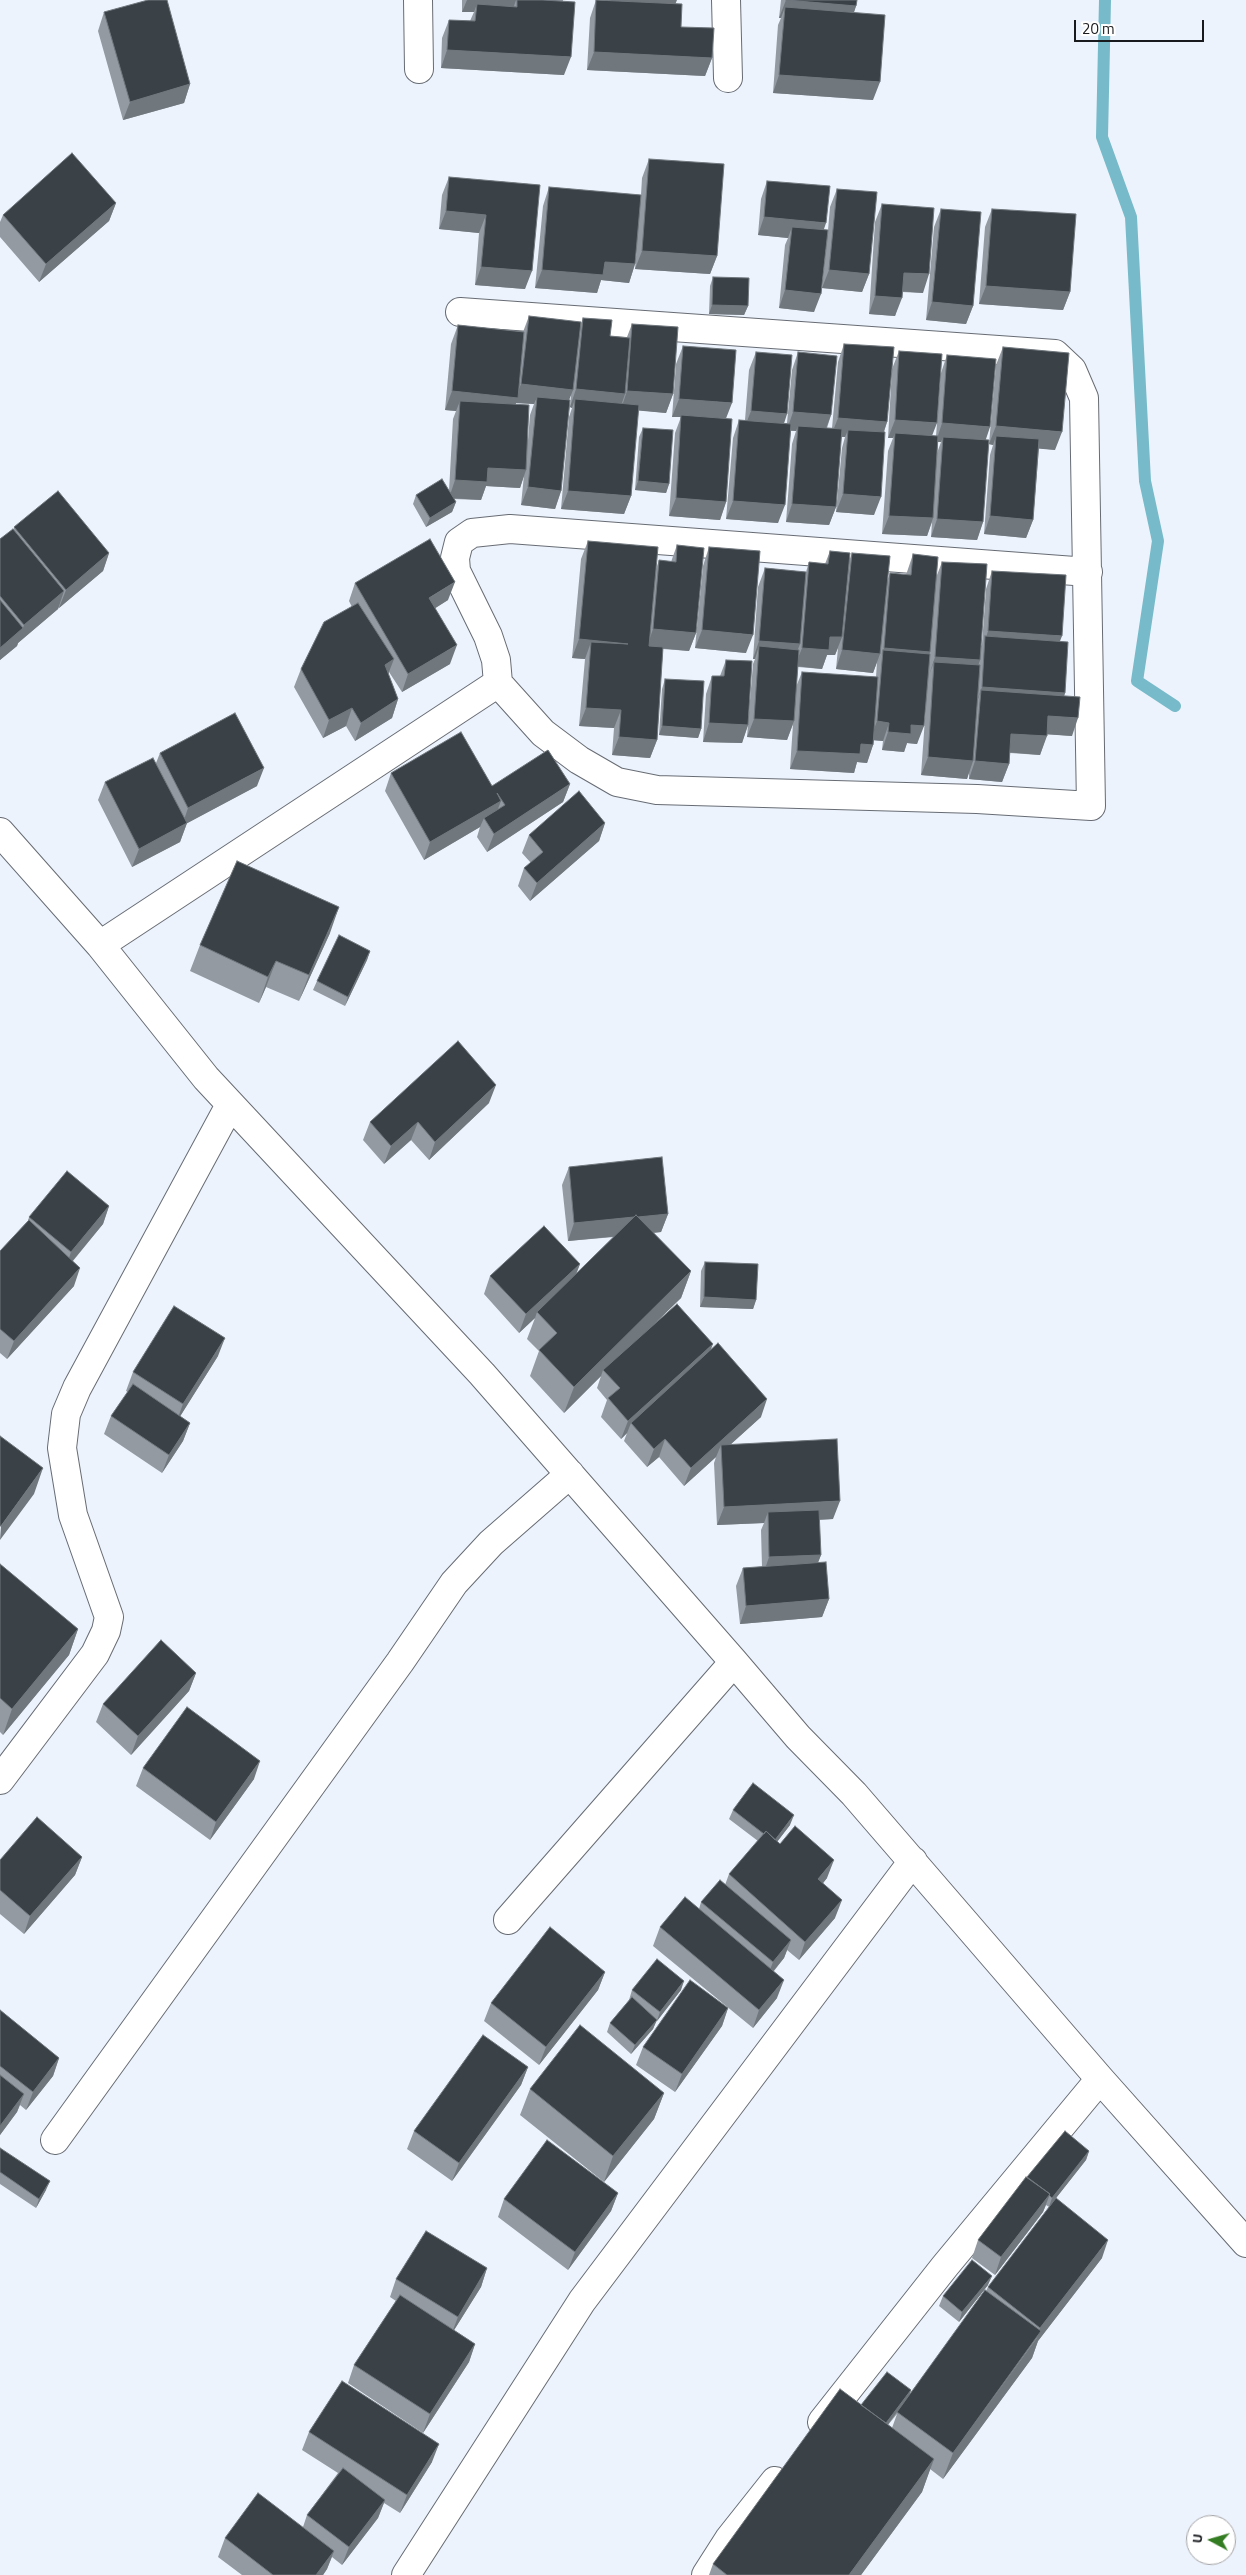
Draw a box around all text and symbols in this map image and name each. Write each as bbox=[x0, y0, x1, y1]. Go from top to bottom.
scale bar bbox=[1076, 10, 1206, 42]
text: 20 m bbox=[1082, 17, 1115, 40]
north arrow bbox=[1186, 2515, 1236, 2565]
text: U bbox=[1186, 2533, 1208, 2544]

